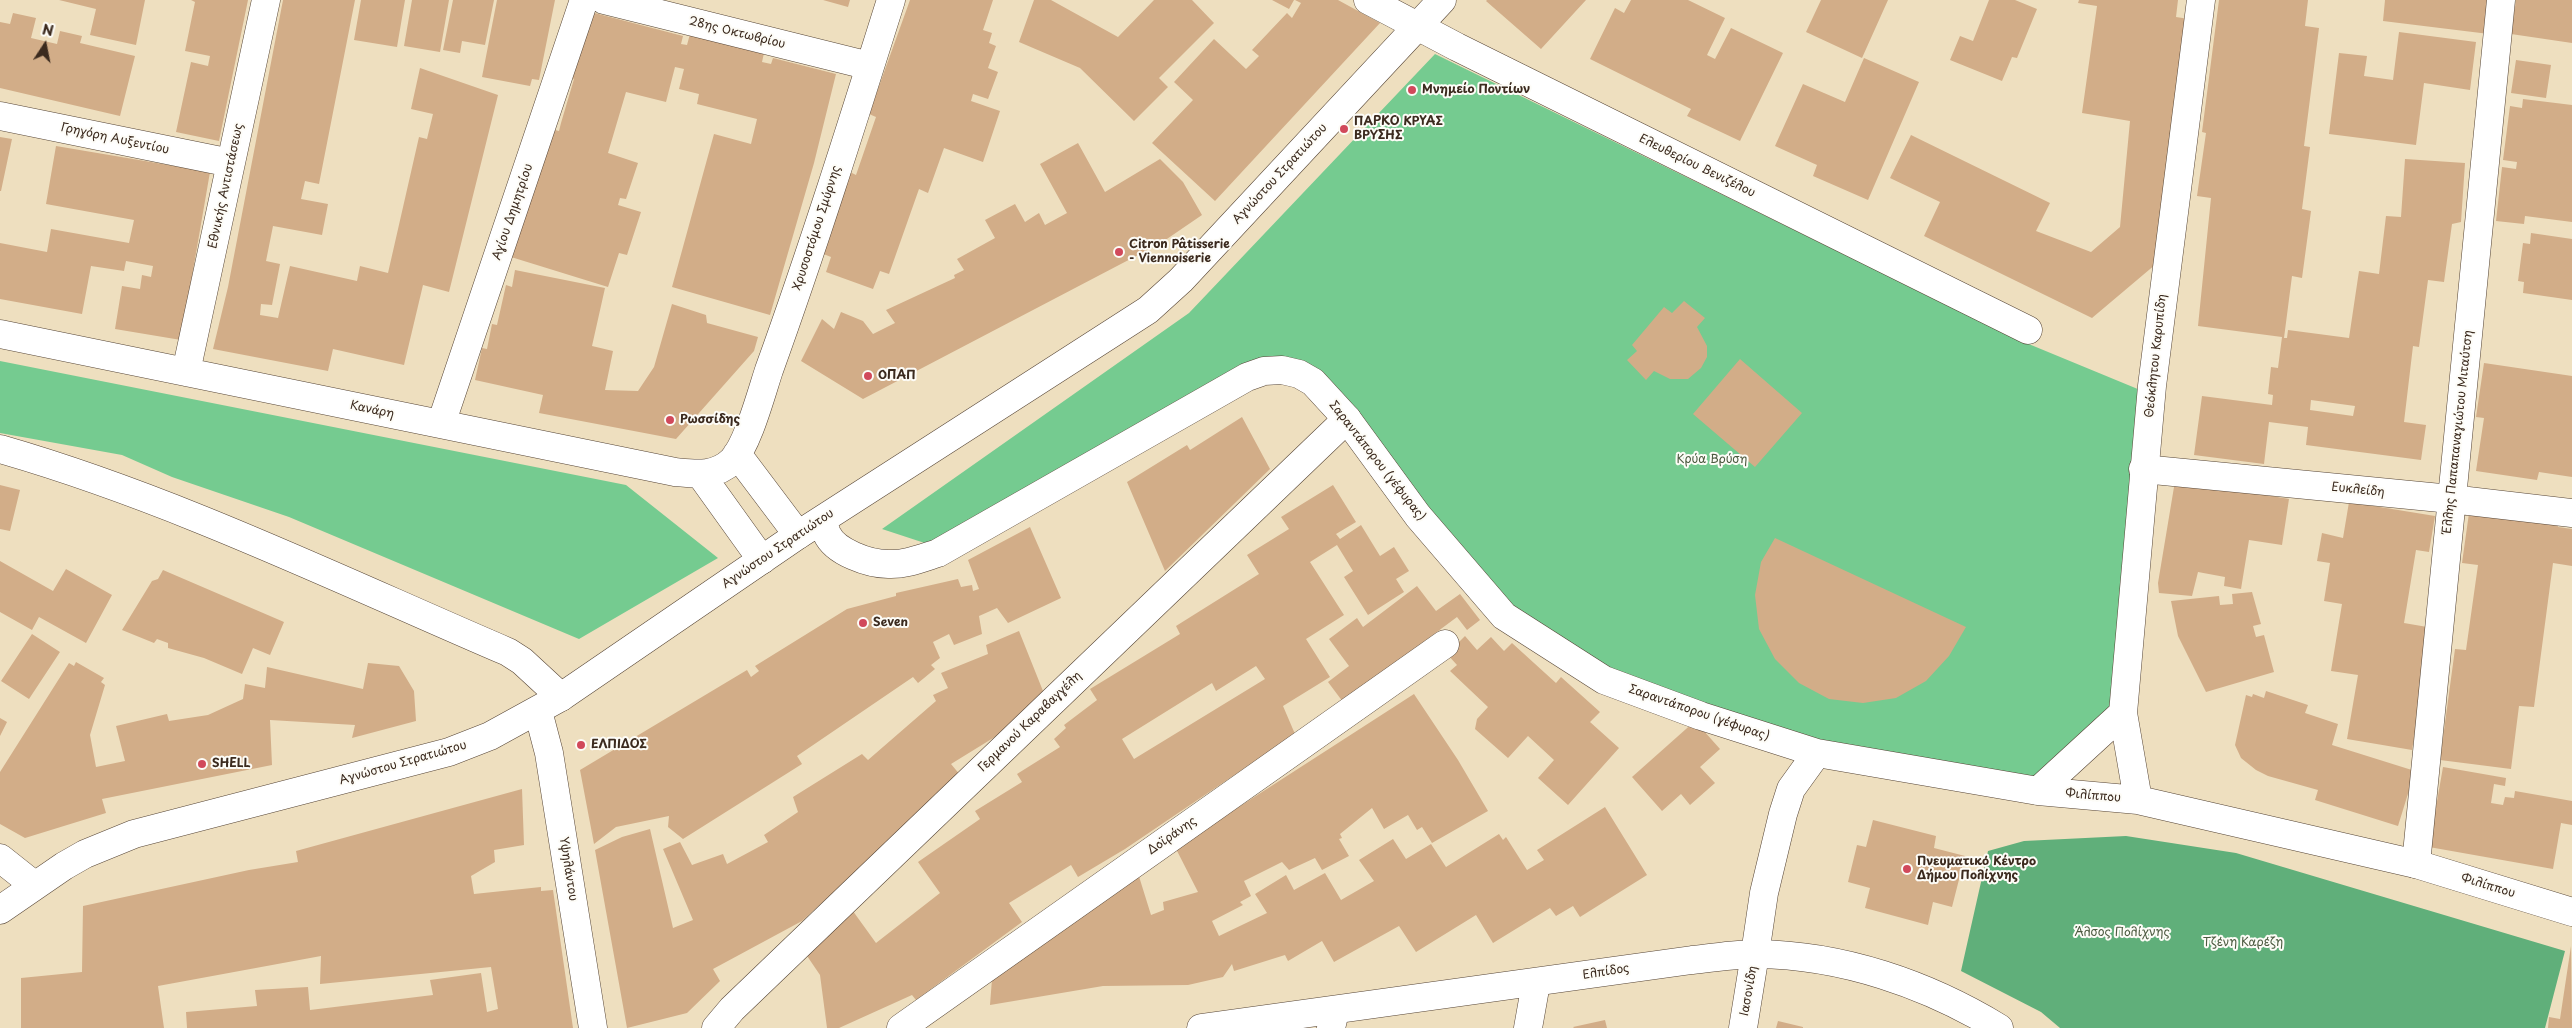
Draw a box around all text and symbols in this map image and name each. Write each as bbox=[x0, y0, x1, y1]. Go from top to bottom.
street label: 28ης Οκτωβρίου bbox=[687, 14, 787, 52]
text: N bbox=[41, 18, 55, 41]
north arrow bbox=[20, 20, 70, 70]
place label: Μνημείο Ποντίων bbox=[1422, 83, 1530, 97]
marker: Μνημείο Ποντίων bbox=[1406, 84, 1418, 96]
place label: ΠΑΡΚΟ ΚΡΥΑΣ ΒΡΥΣΗΣ bbox=[1354, 115, 1443, 143]
street label: Γρηγόρη Αυξεντίου bbox=[60, 120, 170, 158]
street label: Αγνώστου Στρατιώτου bbox=[1230, 121, 1330, 227]
street label: Εθνικής Αντιστάσεως bbox=[206, 122, 246, 250]
marker: ΠΑΡΚΟ ΚΡΥΑΣ ΒΡΥΣΗΣ bbox=[1338, 123, 1350, 135]
street label: Ελευθερίου Βενιζέλου bbox=[1636, 132, 1758, 200]
street label: Αγίου Δημητρίου bbox=[490, 162, 536, 262]
street label: Χρυσοστόμου Σμύρνης bbox=[790, 164, 844, 292]
place label: Citron Pâtisserie - Viennoiserie bbox=[1129, 238, 1230, 266]
marker: Citron Pâtisserie - Viennoiserie bbox=[1113, 246, 1125, 258]
street label: Θεόκλητου Καρυπίδη bbox=[2142, 294, 2170, 418]
street label: Έλλης Παπαπαναγιώτου Μιταύτση bbox=[2440, 330, 2476, 534]
place label: ΟΠΑΠ bbox=[878, 369, 916, 383]
marker: ΟΠΑΠ bbox=[862, 370, 874, 382]
street label: Κανάρη bbox=[349, 398, 395, 422]
street label: Σαραντάπορου (γέφυρας) bbox=[1326, 398, 1428, 524]
place label: Ρωσσίδης bbox=[680, 413, 740, 427]
marker: Ρωσσίδης bbox=[664, 414, 676, 426]
park label: Κρύα Βρύση bbox=[1677, 453, 1747, 467]
street label: Ευκλείδη bbox=[2331, 480, 2385, 500]
street label: Αγνώστου Στρατιώτου bbox=[719, 506, 837, 592]
place label: Seven bbox=[873, 616, 908, 630]
marker: Seven bbox=[857, 617, 869, 629]
street label: Γερμανού Καραβαγγέλη bbox=[975, 669, 1085, 775]
street label: Σαραντάπορου (γέφυρας) bbox=[1627, 682, 1771, 744]
street label: Αγνώστου Στρατιώτου bbox=[338, 738, 468, 788]
place label: ΕΛΠΙΔΟΣ bbox=[591, 738, 647, 752]
marker: ΕΛΠΙΔΟΣ bbox=[575, 739, 587, 751]
place label: SHELL bbox=[212, 757, 251, 771]
marker: SHELL bbox=[196, 758, 208, 770]
street label: Φιλίππου bbox=[2065, 786, 2121, 806]
street label: Δοϊράνης bbox=[1145, 814, 1199, 858]
street label: Υψηλάντου bbox=[556, 836, 580, 902]
place label: Πνευματικό Κέντρο Δήμου Πολίχνης bbox=[1917, 855, 2036, 883]
marker: Πνευματικό Κέντρο Δήμου Πολίχνης bbox=[1901, 863, 1913, 875]
street label: Φιλίππου bbox=[2459, 871, 2517, 901]
park label: Άλσος Πολίχνης bbox=[2074, 926, 2170, 940]
park label: Τζένη Καρέζη bbox=[2203, 936, 2283, 950]
street label: Ελπίδος bbox=[1582, 961, 1630, 983]
street label: Ιασoνίδη bbox=[1737, 965, 1761, 1017]

